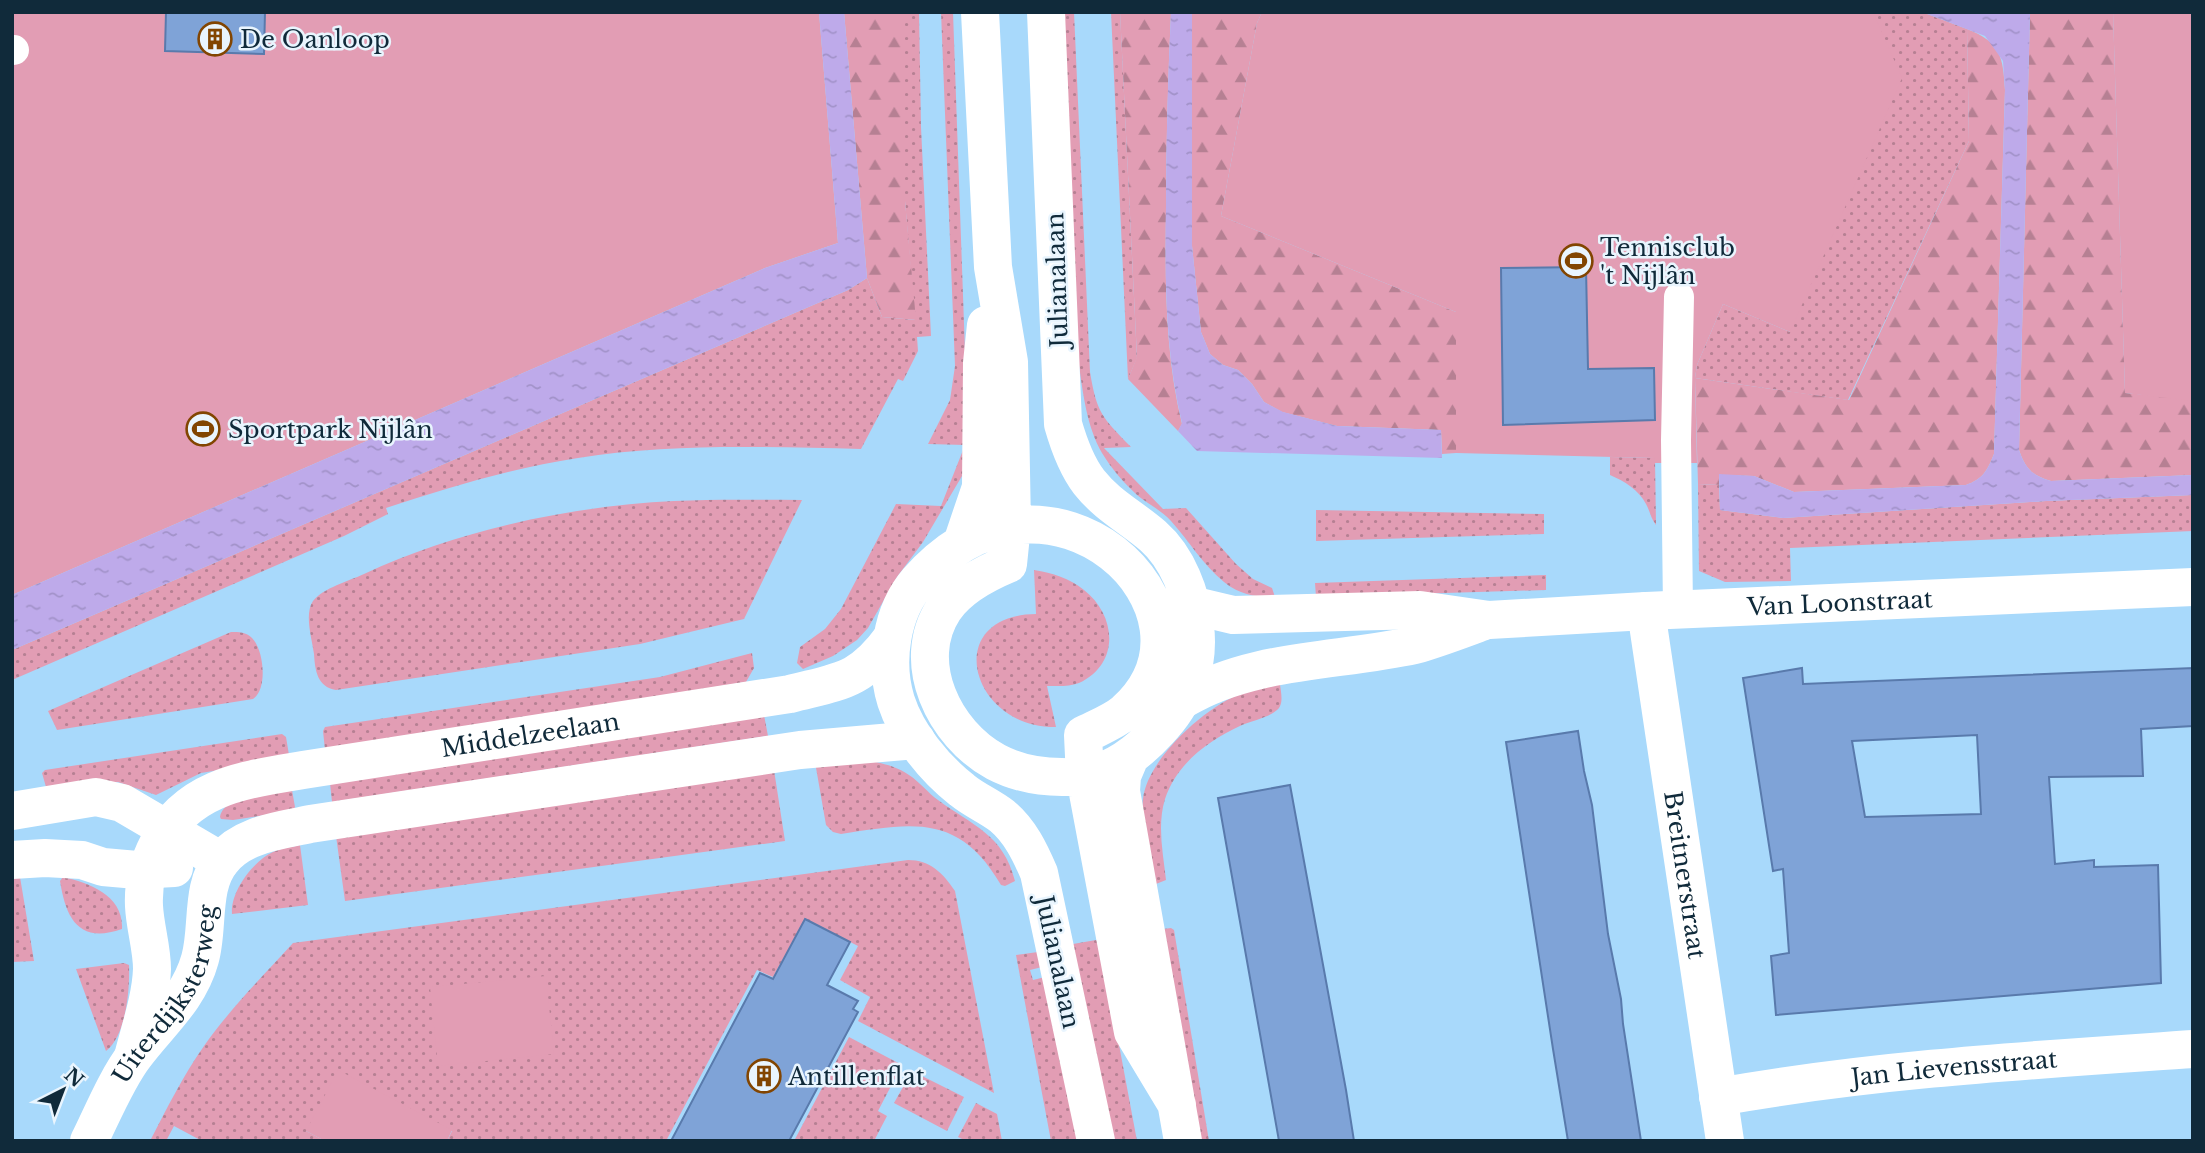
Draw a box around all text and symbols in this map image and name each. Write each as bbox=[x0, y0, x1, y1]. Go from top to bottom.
building icon: De Oanloop bbox=[196, 20, 234, 58]
place label: De Oanloop bbox=[240, 25, 390, 54]
street label: Julianalaan bbox=[1040, 212, 1074, 351]
place label: Tennisclub 't Nijlân bbox=[1600, 233, 1735, 290]
sports icon: Tennisclub 't Nijlân bbox=[1557, 242, 1595, 280]
sports icon: Sportpark Nijlân bbox=[184, 410, 222, 448]
place label: Sportpark Nijlân bbox=[228, 415, 433, 444]
street label: Van Loonstraat bbox=[1745, 584, 1933, 621]
street label: Middelzeelaan bbox=[439, 706, 621, 763]
street label: Breitnerstraat bbox=[1658, 789, 1712, 961]
street label: Julianalaan bbox=[1029, 890, 1086, 1031]
street label: Uiterdijksterweg bbox=[106, 903, 221, 1088]
street label: Jan Lievensstraat bbox=[1846, 1044, 2058, 1092]
north arrow bbox=[28, 1055, 98, 1125]
building icon: Antillenflat bbox=[745, 1057, 783, 1095]
place label: Antillenflat bbox=[787, 1062, 925, 1091]
text: N bbox=[60, 1063, 88, 1092]

